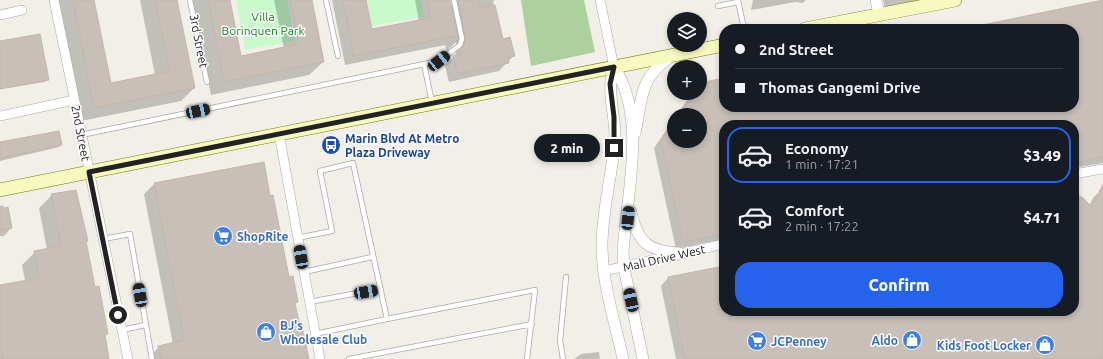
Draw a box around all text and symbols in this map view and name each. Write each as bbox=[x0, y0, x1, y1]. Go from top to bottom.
park label: Villa Borinquen Park bbox=[222, 10, 304, 37]
map controls bbox=[667, 12, 707, 148]
button: layers bbox=[667, 12, 707, 52]
street label: 3rd Street bbox=[187, 13, 211, 69]
text: 2nd Street bbox=[759, 41, 834, 58]
car bbox=[426, 49, 452, 73]
button: + bbox=[667, 60, 707, 100]
text: Thomas Gangemi Drive bbox=[759, 79, 921, 96]
car bbox=[185, 103, 211, 119]
street label: 2nd Street bbox=[69, 104, 93, 162]
button: − bbox=[667, 108, 707, 148]
place label: Marin Blvd At Metro Plaza Driveway bbox=[345, 132, 459, 159]
bus stop icon: Marin Blvd At Metro Plaza Driveway bbox=[320, 134, 342, 156]
callout: 2 min bbox=[534, 134, 600, 162]
icon: car bbox=[737, 137, 773, 173]
route end bbox=[605, 139, 623, 157]
text: Economy bbox=[785, 140, 849, 157]
text: 2 min bbox=[550, 141, 584, 155]
text: $3.49 bbox=[1023, 147, 1061, 164]
text: 1 min · 17:21 bbox=[785, 157, 859, 171]
icon: car bbox=[737, 199, 773, 235]
text: Comfort bbox=[785, 202, 844, 219]
car bbox=[621, 205, 635, 231]
text: $4.71 bbox=[1023, 209, 1061, 226]
text: 2 min · 17:22 bbox=[785, 219, 859, 233]
supermarket icon: ShopRite bbox=[212, 225, 234, 247]
place label: ShopRite bbox=[237, 230, 288, 243]
street label: Mall Drive West bbox=[622, 242, 707, 274]
car bbox=[293, 244, 309, 270]
button: Confirm bbox=[735, 262, 1063, 308]
car bbox=[132, 282, 148, 308]
car bbox=[353, 284, 379, 300]
car bbox=[623, 287, 639, 313]
route start bbox=[109, 306, 127, 324]
place label: BJ's Wholesale Club bbox=[280, 319, 367, 346]
shop icon: BJ's Wholesale Club bbox=[255, 321, 277, 343]
shop icon: Aldo bbox=[901, 329, 923, 351]
supermarket icon: JCPenney bbox=[746, 330, 768, 352]
place label: Aldo bbox=[872, 334, 898, 347]
shop icon: Kids Foot Locker bbox=[1034, 334, 1056, 356]
place label: JCPenney bbox=[771, 335, 827, 348]
place label: Kids Foot Locker bbox=[937, 339, 1031, 352]

